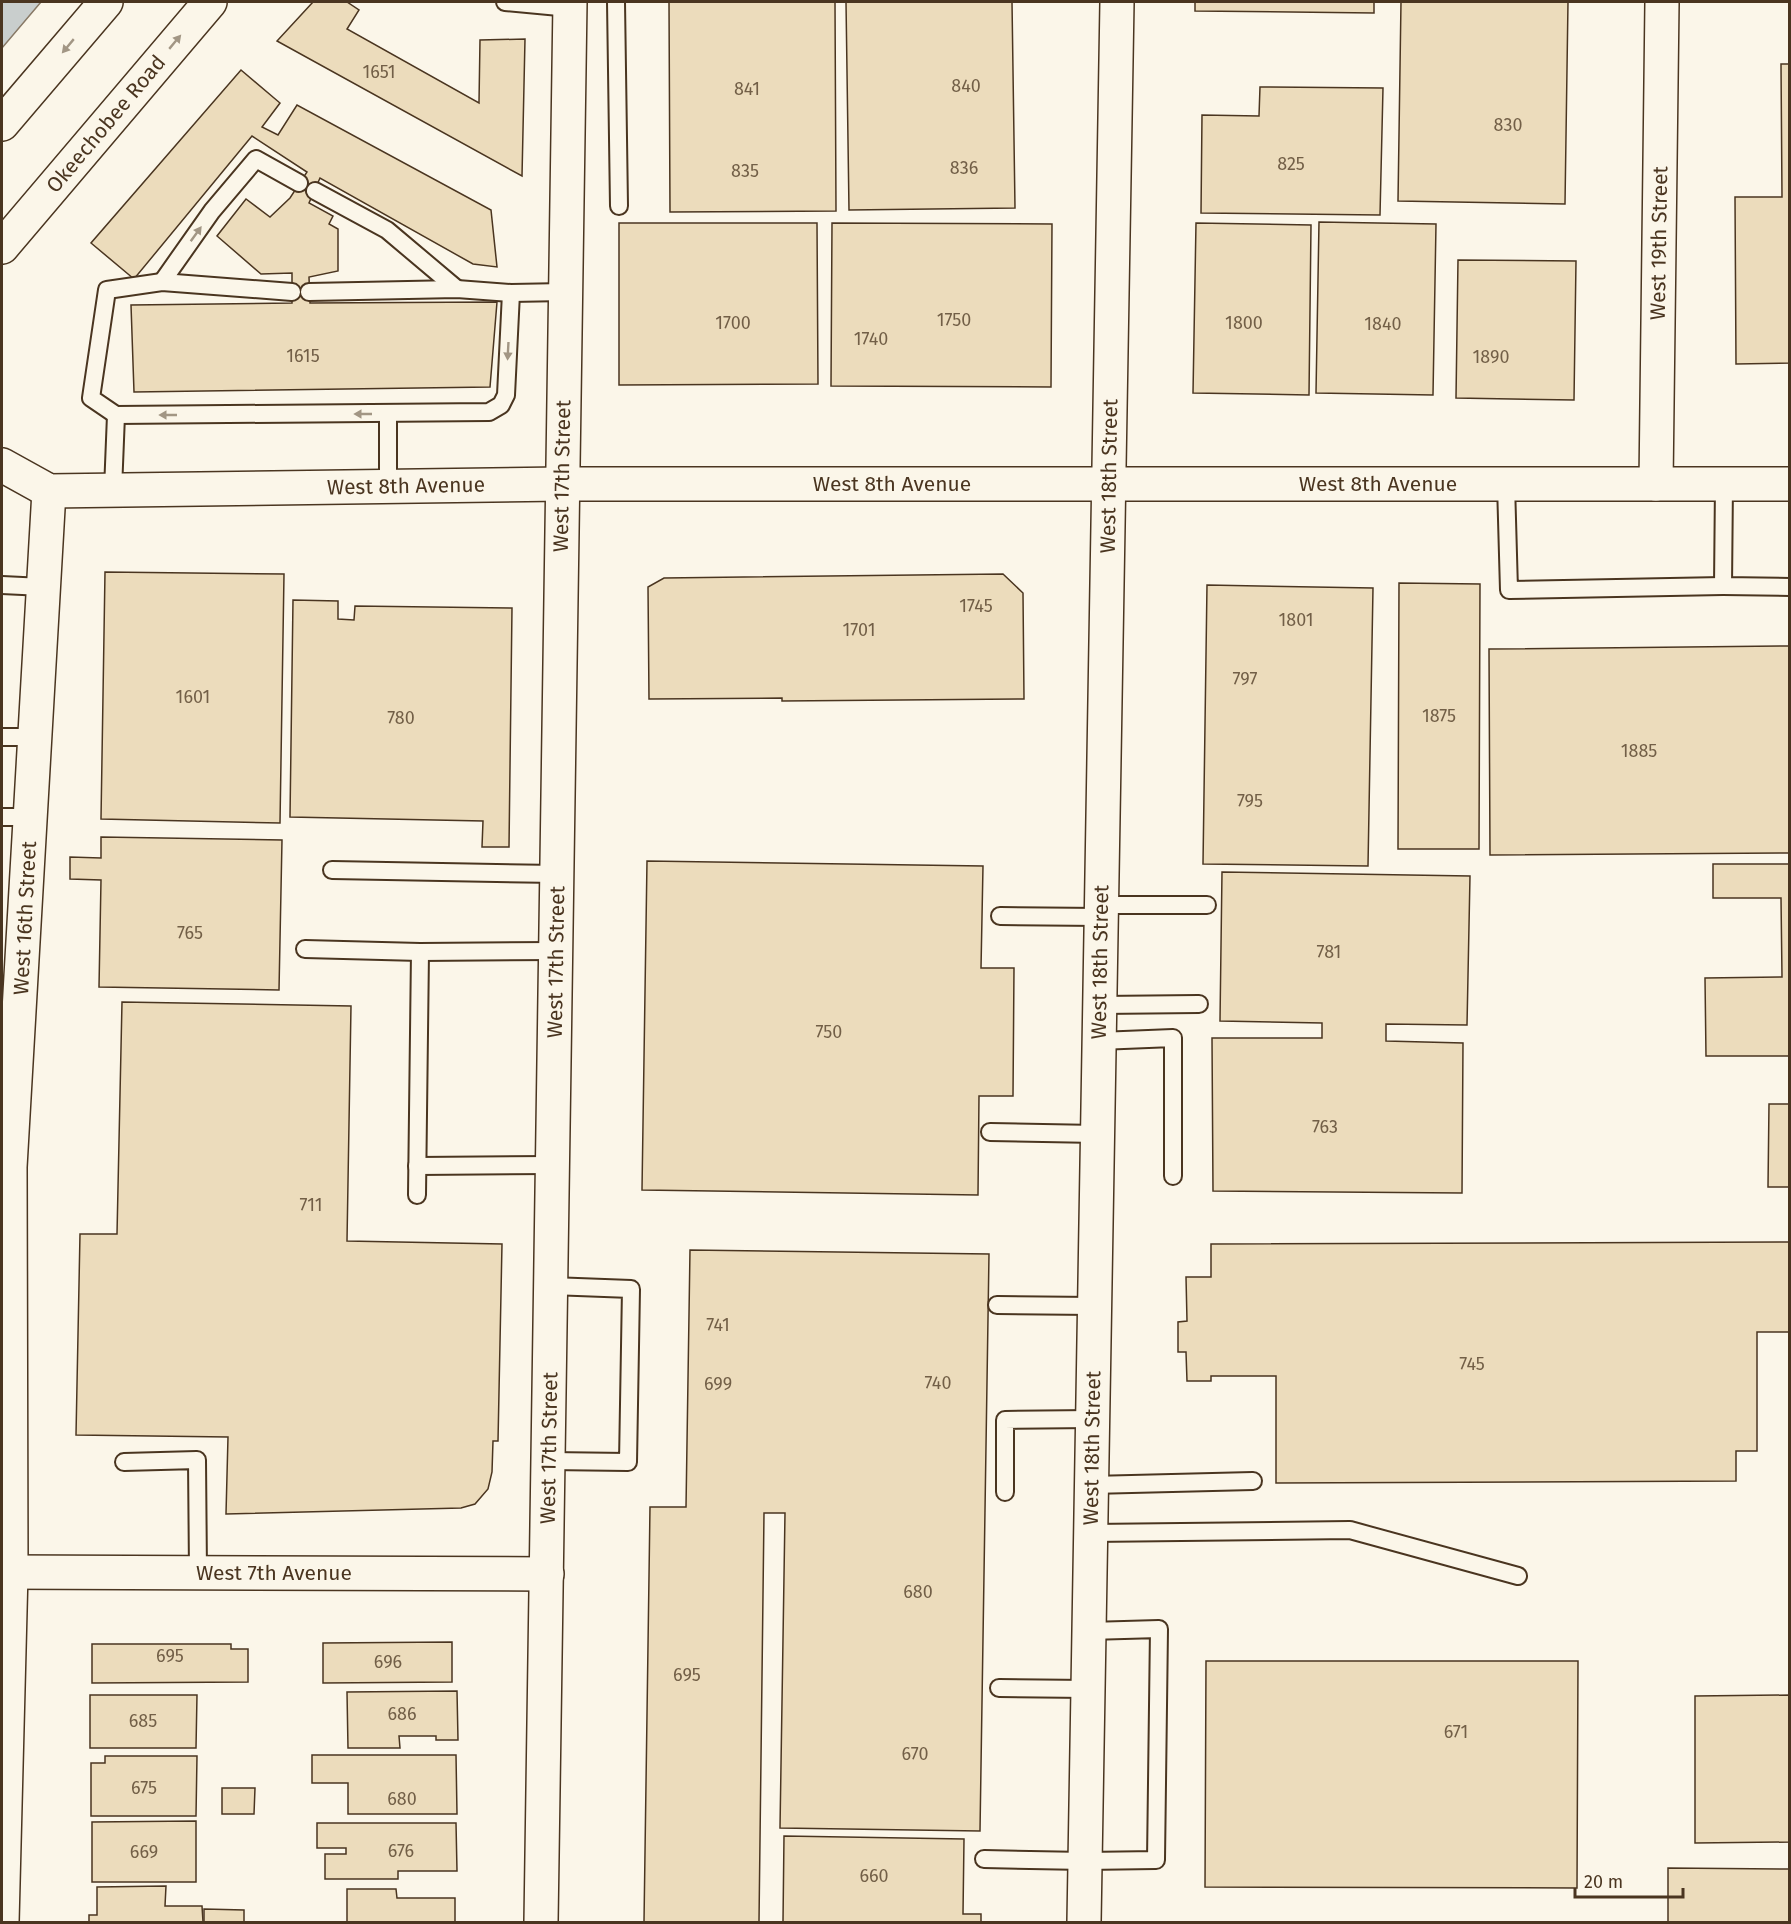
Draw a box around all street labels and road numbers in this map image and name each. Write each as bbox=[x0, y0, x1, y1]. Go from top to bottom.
street label: Okeechobee Road bbox=[41, 50, 171, 198]
street label: West 19th Street bbox=[1645, 165, 1673, 320]
street label: West 18th Street bbox=[1095, 398, 1123, 554]
street label: West 17th Street bbox=[548, 399, 576, 552]
street label: West 8th Avenue bbox=[813, 471, 971, 497]
street label: West 8th Avenue bbox=[1299, 471, 1457, 497]
street label: West 8th Avenue bbox=[327, 472, 485, 500]
street label: West 16th Street bbox=[8, 840, 42, 996]
street label: West 18th Street bbox=[1086, 884, 1114, 1040]
street label: West 17th Street bbox=[542, 885, 570, 1038]
street label: West 18th Street bbox=[1078, 1370, 1106, 1526]
street label: West 17th Street bbox=[535, 1371, 563, 1524]
street label: West 7th Avenue bbox=[196, 1560, 352, 1586]

